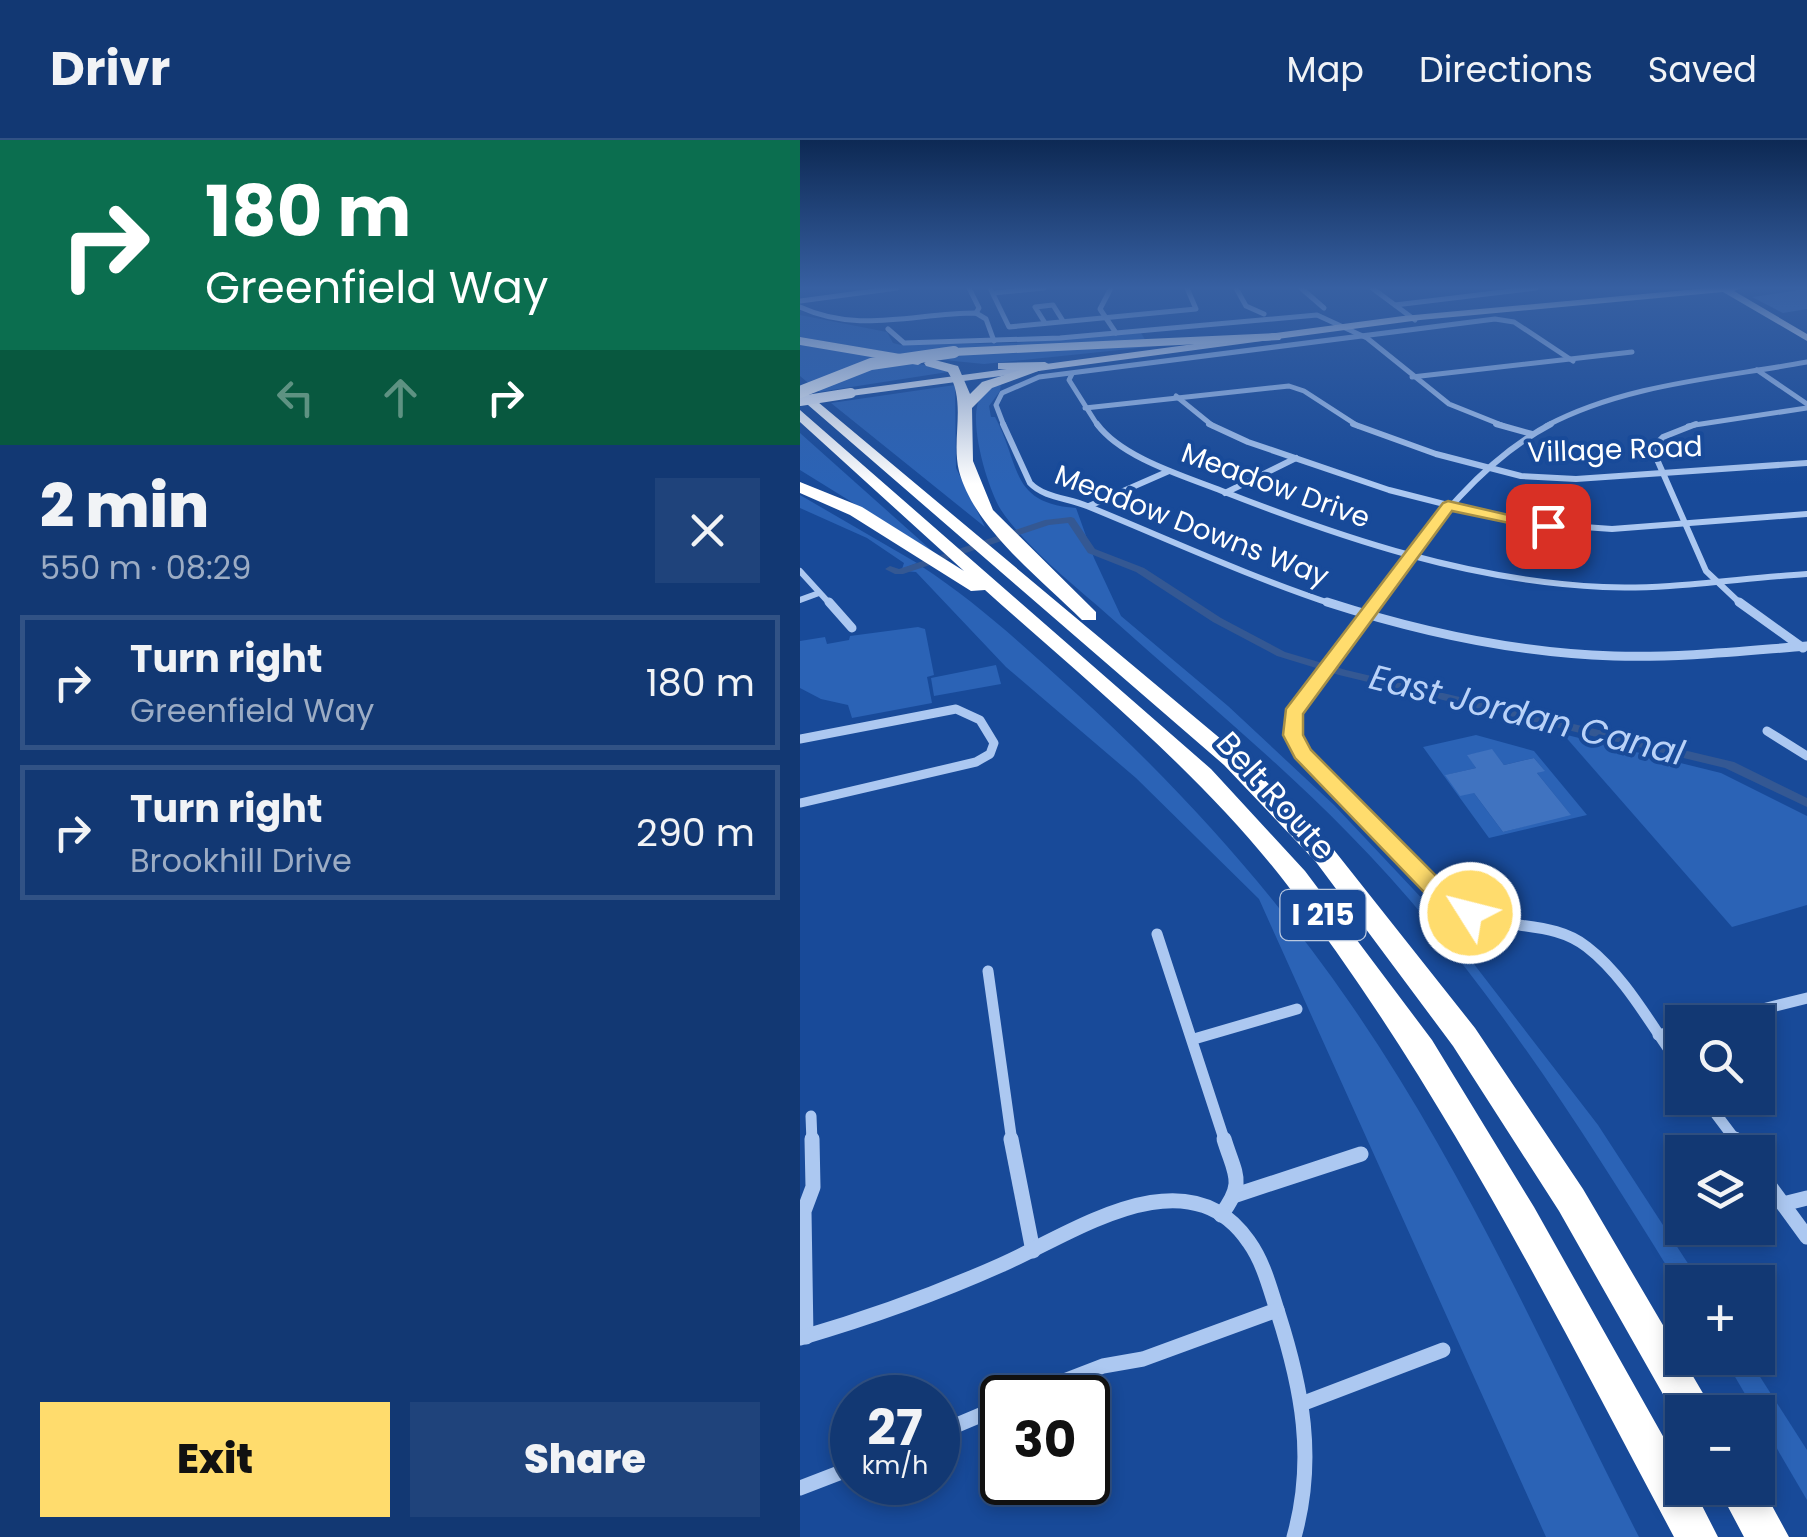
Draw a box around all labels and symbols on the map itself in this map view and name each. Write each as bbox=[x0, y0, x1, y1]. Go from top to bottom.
street label: Village Road bbox=[1527, 427, 1703, 472]
street label: Meadow Drive bbox=[1176, 433, 1375, 538]
street label: Meadow Downs Way bbox=[1049, 455, 1335, 596]
pin bbox=[1506, 484, 1591, 569]
water label: East Jordan Canal bbox=[1365, 652, 1690, 777]
street label: Belt Route bbox=[1206, 721, 1346, 870]
position arrow bbox=[1418, 861, 1522, 965]
road number: I 215 bbox=[1280, 890, 1366, 940]
speed limit sign: 30 bbox=[980, 1375, 1110, 1505]

